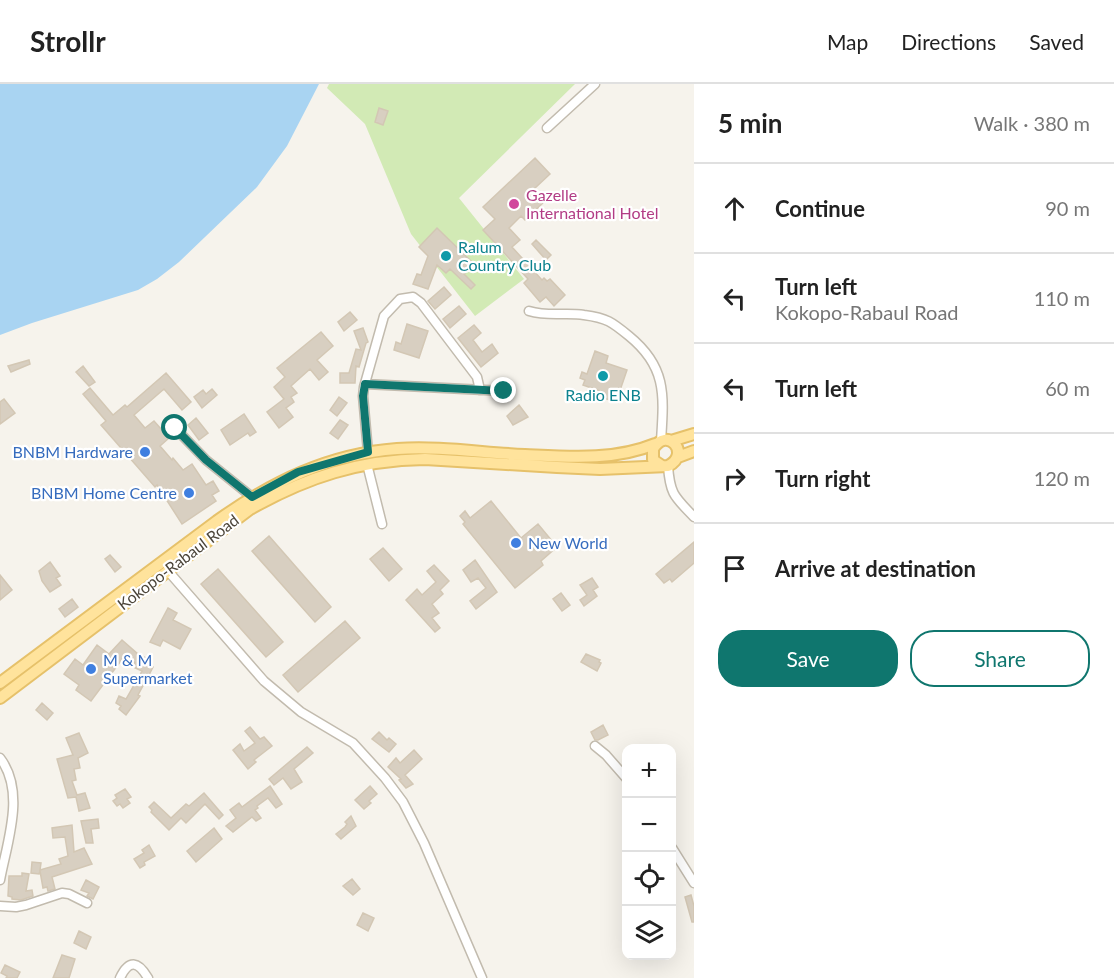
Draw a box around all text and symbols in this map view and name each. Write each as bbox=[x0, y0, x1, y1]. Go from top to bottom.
text: Strollr bbox=[30, 24, 106, 58]
text: Map bbox=[827, 29, 868, 54]
text: Directions bbox=[901, 29, 996, 54]
text: Saved bbox=[1029, 29, 1084, 54]
text: 5 min bbox=[718, 107, 782, 139]
text: Walk · 380 m bbox=[974, 111, 1090, 135]
place label: Gazelle International Hotel bbox=[526, 185, 658, 222]
icon: ahead bbox=[718, 192, 751, 225]
text: Continue bbox=[775, 195, 865, 222]
text: 90 m bbox=[1045, 196, 1090, 220]
marker: Gazelle International Hotel bbox=[507, 197, 521, 211]
place label: Ralum Country Club bbox=[458, 237, 551, 274]
marker: Ralum Country Club bbox=[439, 249, 453, 263]
text: Turn left bbox=[775, 273, 857, 300]
icon: left bbox=[718, 282, 751, 315]
text: 110 m bbox=[1034, 286, 1090, 310]
text: Kokopo-Rabaul Road bbox=[775, 300, 959, 324]
marker: Radio ENB bbox=[596, 369, 610, 383]
icon: left bbox=[718, 372, 751, 405]
text: Turn left bbox=[775, 375, 857, 402]
text: 60 m bbox=[1045, 376, 1090, 400]
route end bbox=[490, 377, 516, 403]
place label: Radio ENB bbox=[565, 385, 641, 404]
route start bbox=[161, 414, 187, 440]
place label: BNBM Hardware bbox=[12, 442, 133, 461]
marker: BNBM Hardware bbox=[138, 445, 152, 459]
icon: right bbox=[718, 462, 751, 495]
text: Turn right bbox=[775, 465, 870, 492]
text: 120 m bbox=[1034, 466, 1090, 490]
place label: BNBM Home Centre bbox=[31, 483, 177, 502]
marker: BNBM Home Centre bbox=[182, 486, 196, 500]
street label: Kokopo-Rabaul Road bbox=[113, 510, 242, 613]
place label: New World bbox=[528, 533, 608, 552]
marker: New World bbox=[509, 536, 523, 550]
icon: arrive bbox=[718, 552, 751, 585]
text: Arrive at destination bbox=[775, 555, 976, 582]
button: Save bbox=[718, 630, 898, 687]
button: Share bbox=[910, 630, 1090, 687]
place label: M & M Supermarket bbox=[103, 650, 193, 687]
marker: M & M Supermarket bbox=[84, 662, 98, 676]
map controls bbox=[622, 744, 676, 960]
button: + bbox=[622, 744, 676, 798]
button: − bbox=[622, 798, 676, 852]
button: locate bbox=[622, 852, 676, 906]
button: layers bbox=[622, 906, 676, 960]

